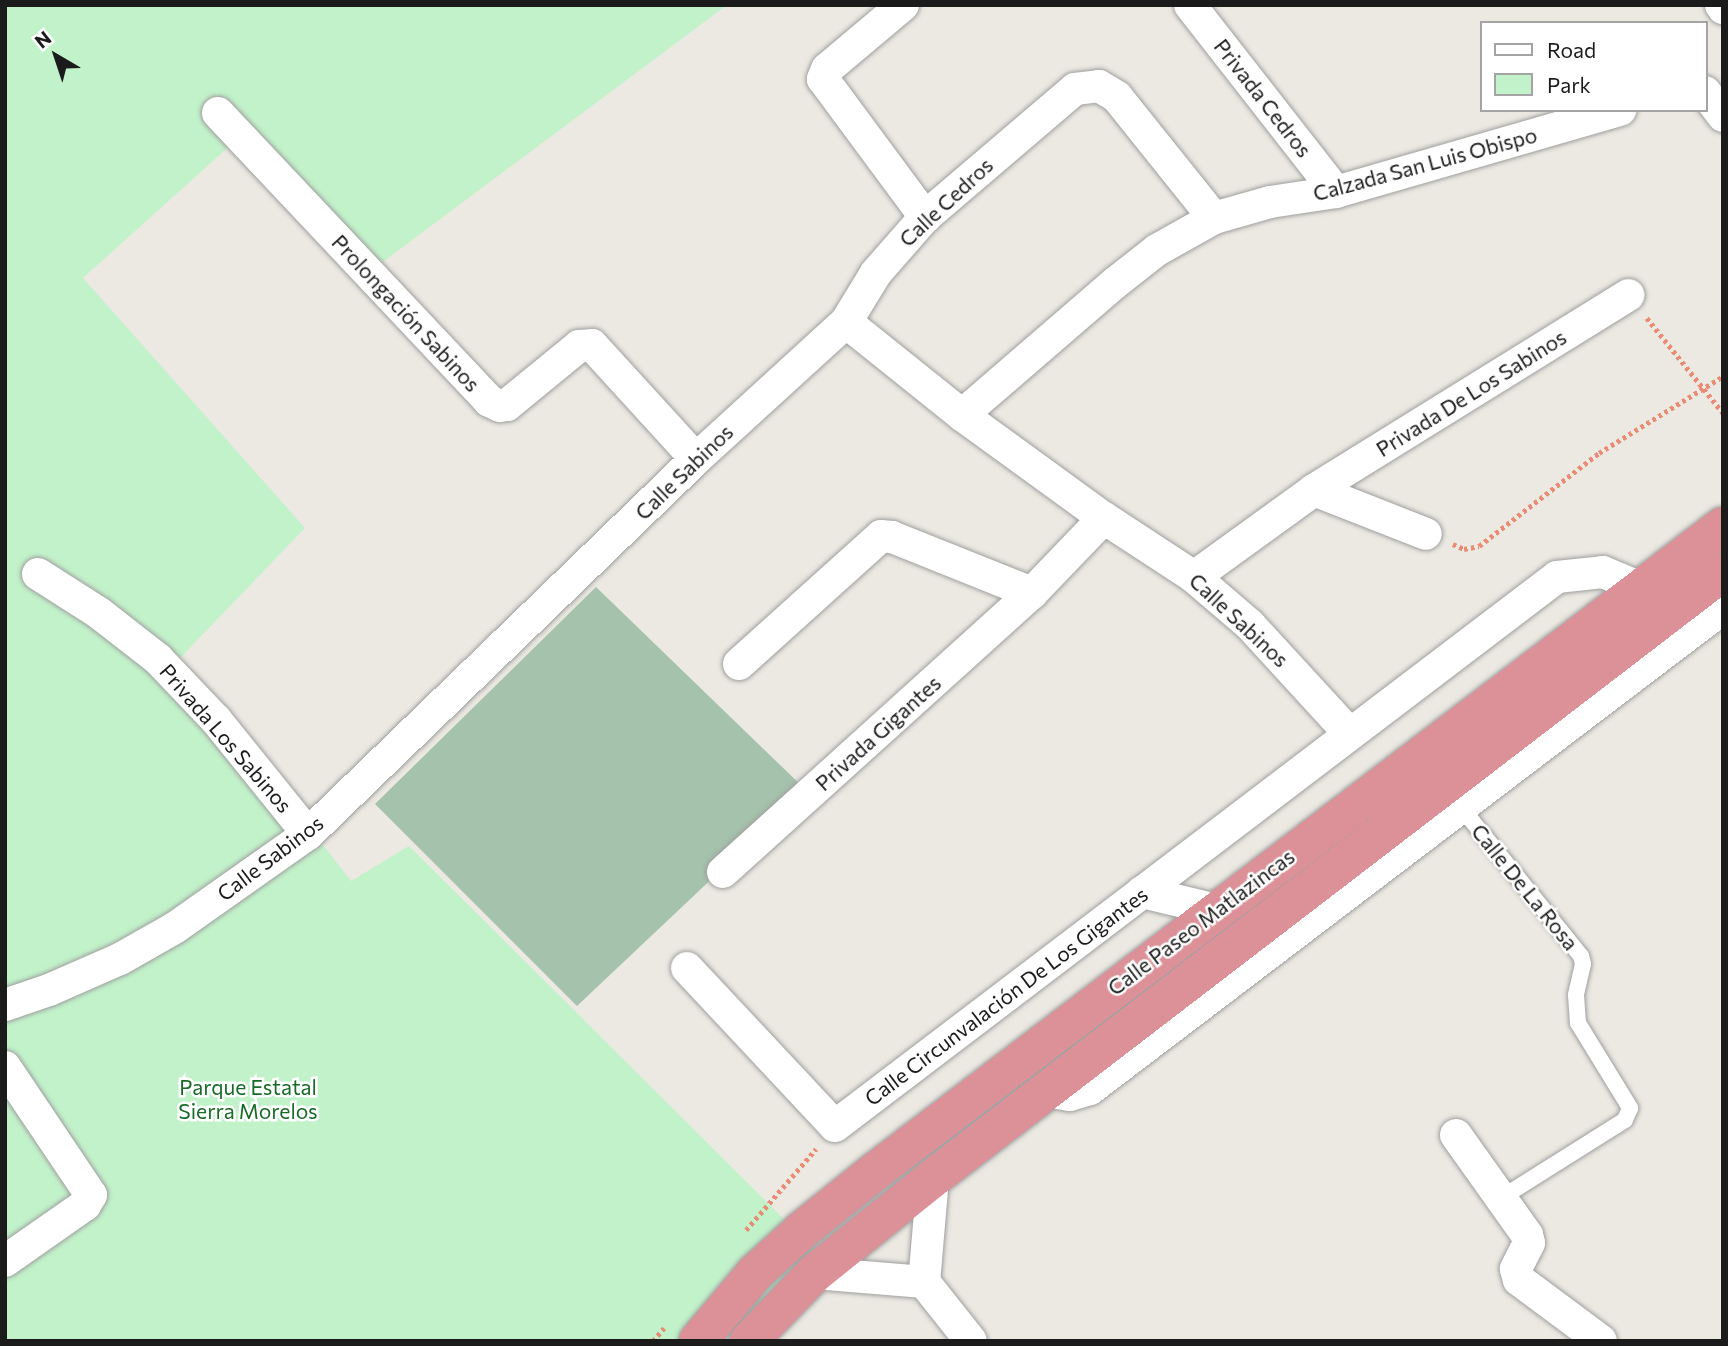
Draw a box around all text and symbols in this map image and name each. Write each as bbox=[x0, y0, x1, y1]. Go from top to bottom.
north arrow bbox=[21, 21, 91, 91]
legend bbox=[1480, 21, 1707, 112]
text: N bbox=[30, 26, 55, 53]
street label: Privada Cedros bbox=[1209, 34, 1317, 162]
text: Road bbox=[1547, 37, 1596, 62]
text: Park bbox=[1547, 72, 1591, 97]
street label: Calzada San Luis Obispo bbox=[1310, 122, 1540, 206]
street label: Calle Cedros bbox=[894, 152, 998, 252]
street label: Prolongación Sabinos bbox=[327, 229, 485, 397]
street label: Privada De Los Sabinos bbox=[1371, 324, 1571, 462]
street label: Calle Sabinos bbox=[630, 419, 738, 525]
street label: Calle Sabinos bbox=[1184, 568, 1294, 672]
street label: Privada Los Sabinos bbox=[155, 659, 297, 817]
street label: Privada Gigantes bbox=[810, 670, 946, 796]
street label: Calle Sabinos bbox=[212, 810, 328, 906]
street label: Calle De La Rosa bbox=[1466, 819, 1584, 955]
street label: Calle Paseo Matlazincas bbox=[1103, 844, 1299, 1000]
street label: Calle Circunvalación De Los Gigantes bbox=[860, 881, 1152, 1111]
park label: Parque Estatal Sierra Morelos bbox=[178, 1074, 318, 1124]

